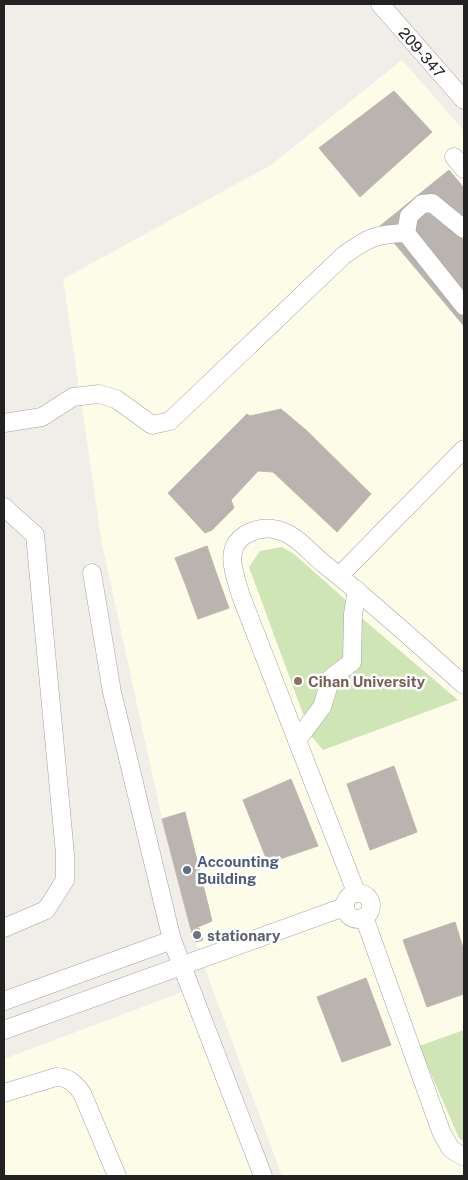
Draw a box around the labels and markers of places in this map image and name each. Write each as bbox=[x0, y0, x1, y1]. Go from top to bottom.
place label: Cihan University bbox=[308, 673, 426, 690]
marker: Cihan University bbox=[292, 675, 304, 687]
place label: Accounting Building bbox=[197, 853, 279, 887]
marker: Accounting Building bbox=[181, 864, 193, 876]
place label: stationary bbox=[207, 927, 281, 944]
marker: stationary bbox=[191, 929, 203, 941]

